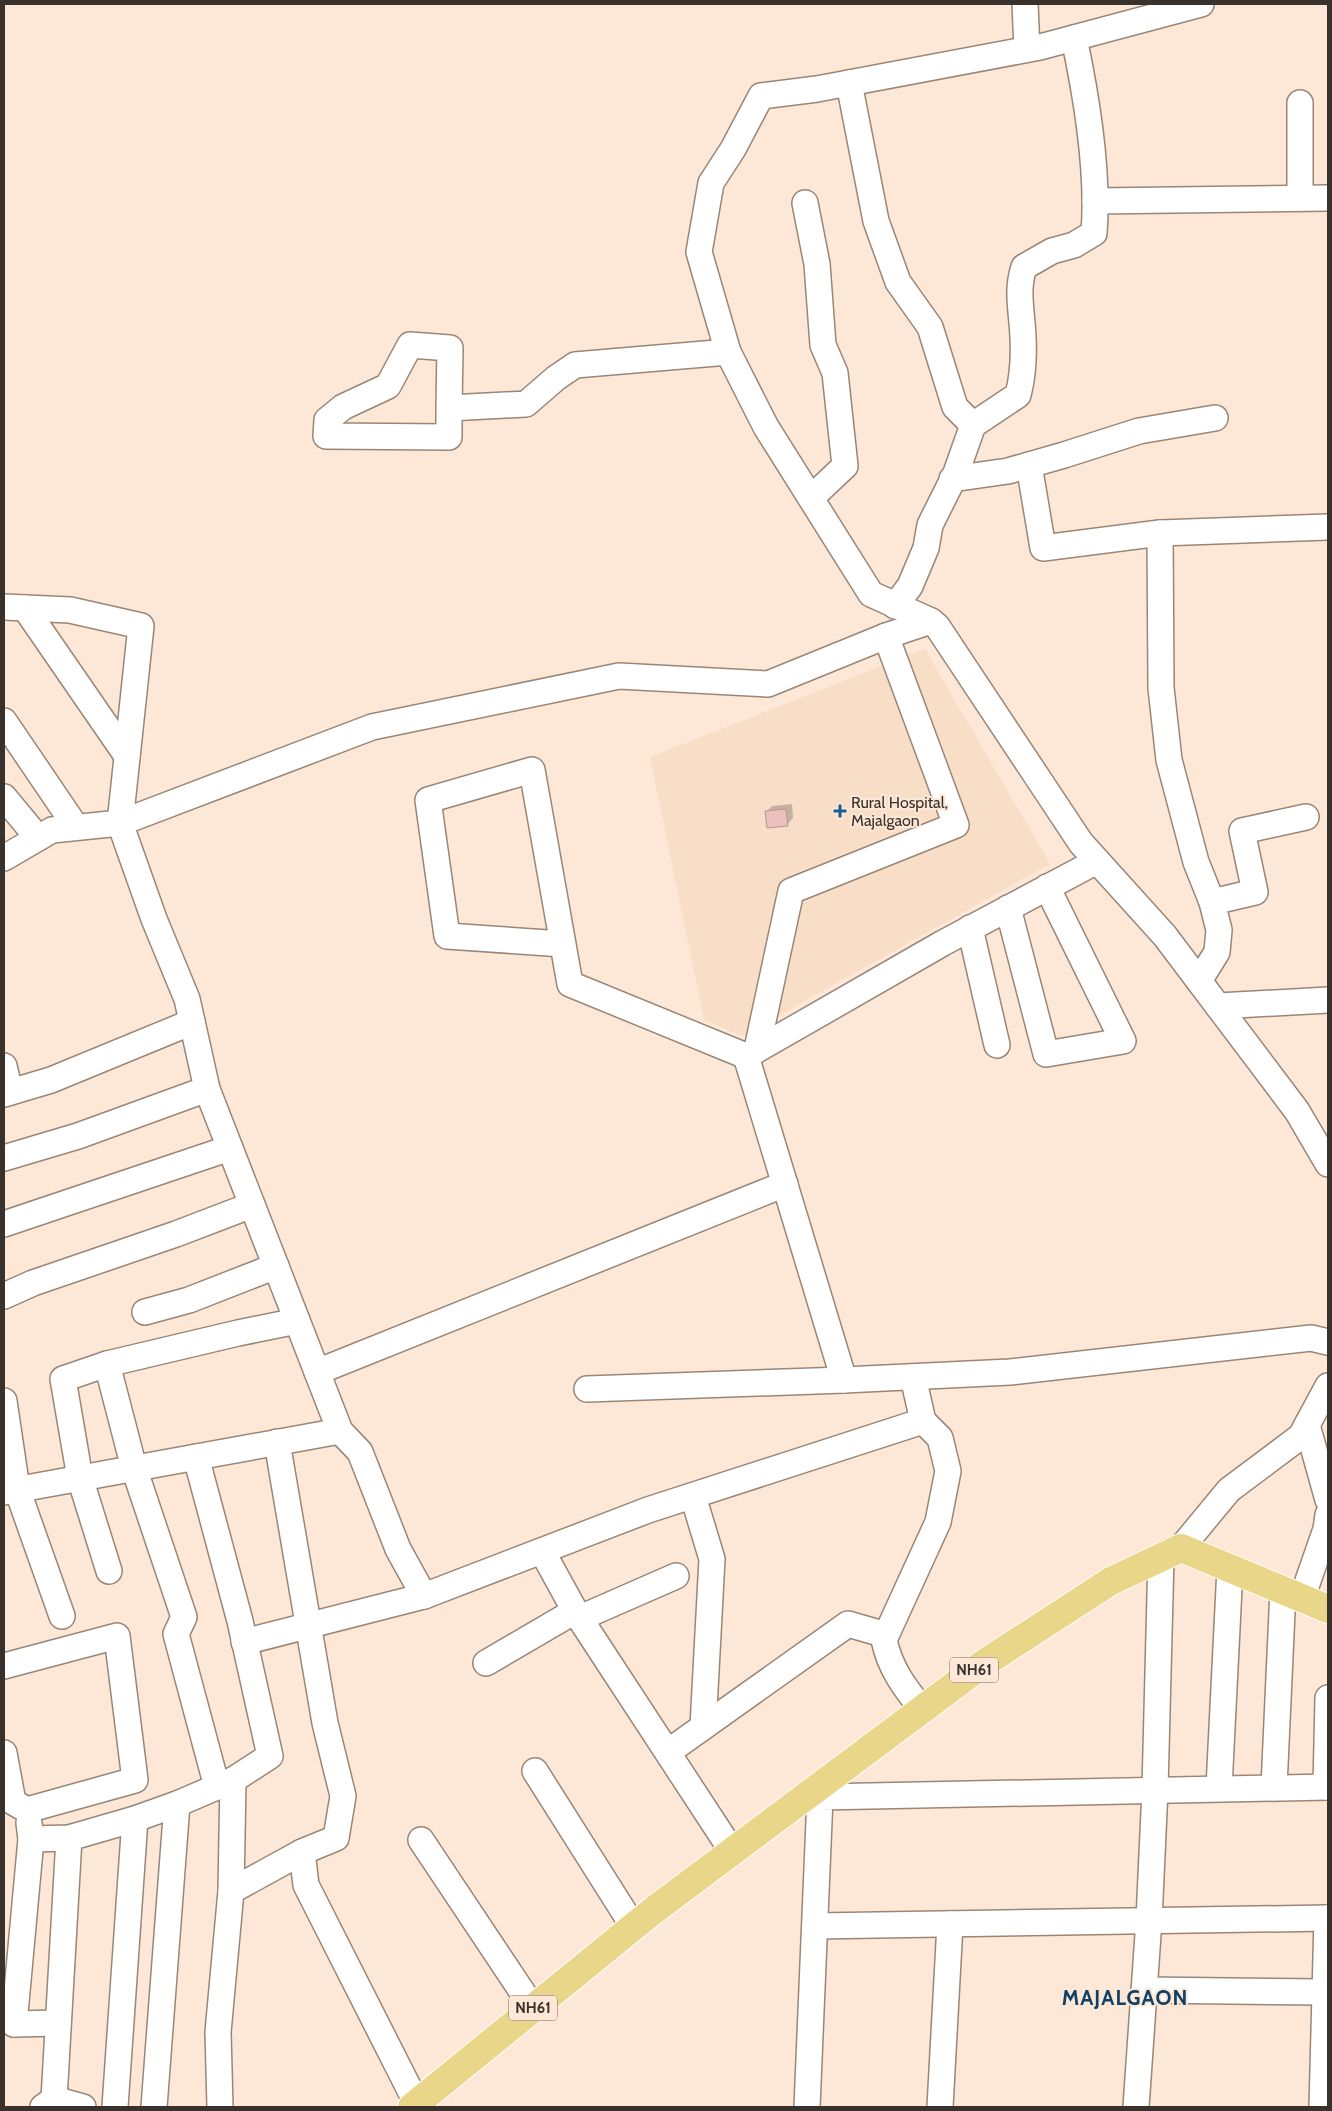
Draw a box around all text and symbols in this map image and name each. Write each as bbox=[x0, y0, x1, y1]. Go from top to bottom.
place label: Rural Hospital, Majalgaon bbox=[851, 793, 948, 830]
marker: Rural Hospital, Majalgaon bbox=[833, 804, 847, 818]
road number: NH61 bbox=[950, 1658, 998, 1682]
district label: MAJALGAON bbox=[1062, 1985, 1188, 2010]
road number: NH61 bbox=[509, 1996, 557, 2020]

